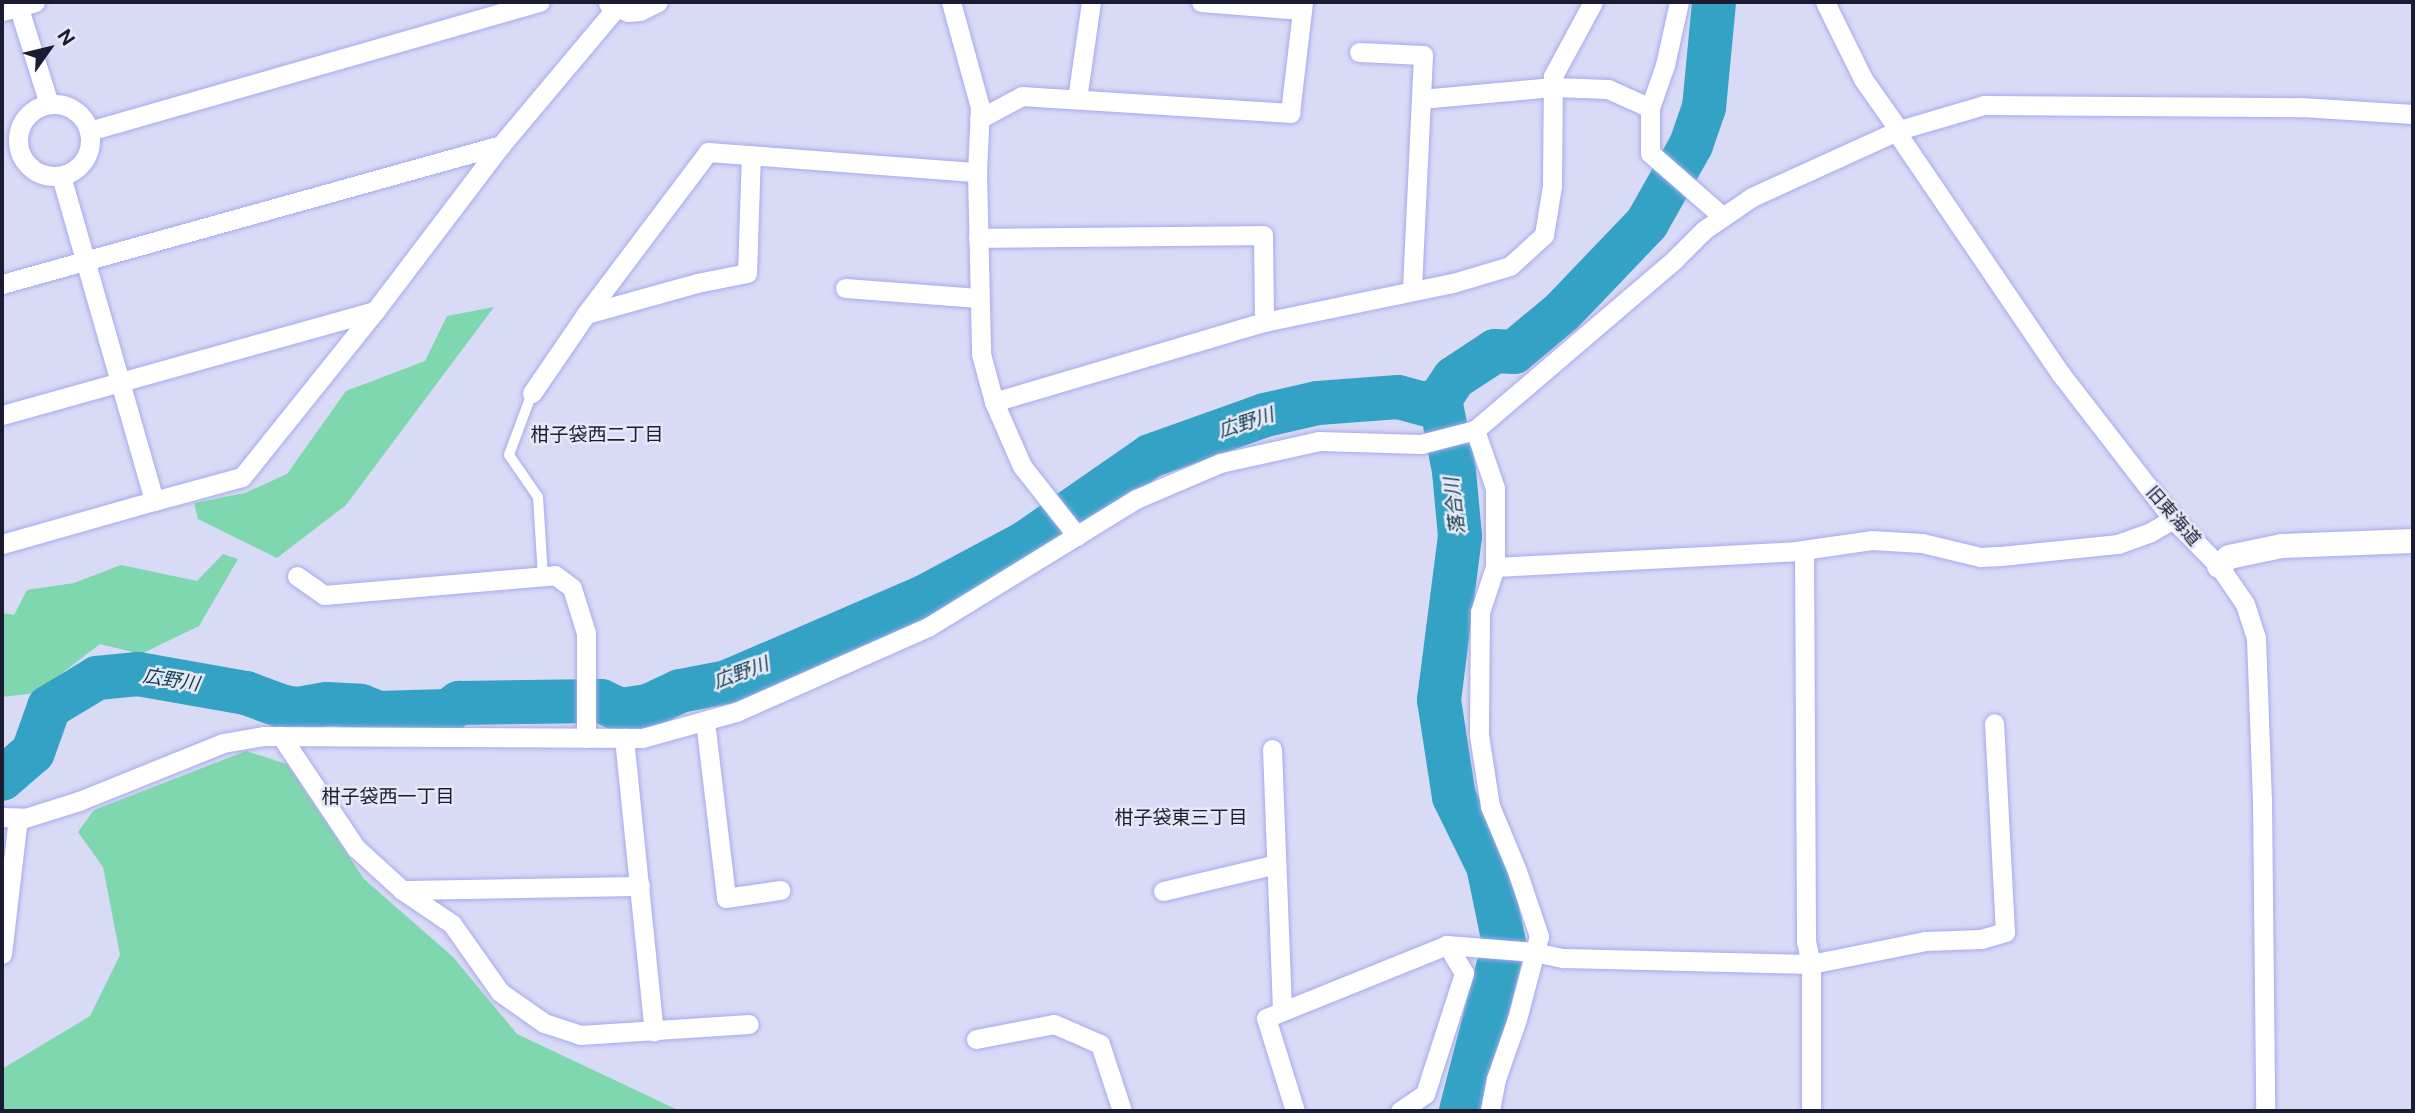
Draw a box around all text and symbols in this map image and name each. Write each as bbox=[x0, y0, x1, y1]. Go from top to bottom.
north arrow bbox=[14, 14, 84, 84]
text: N bbox=[53, 25, 80, 50]
water label: 広野川 bbox=[1215, 403, 1277, 443]
district label: 柑子袋西二丁目 bbox=[531, 424, 663, 446]
water label: 落合川 bbox=[1440, 476, 1470, 536]
street label: 旧東海道 bbox=[2141, 482, 2205, 550]
water label: 広野川 bbox=[710, 653, 772, 693]
water label: 広野川 bbox=[141, 664, 201, 696]
district label: 柑子袋西一丁目 bbox=[322, 786, 454, 808]
district label: 柑子袋東三丁目 bbox=[1115, 807, 1247, 829]

